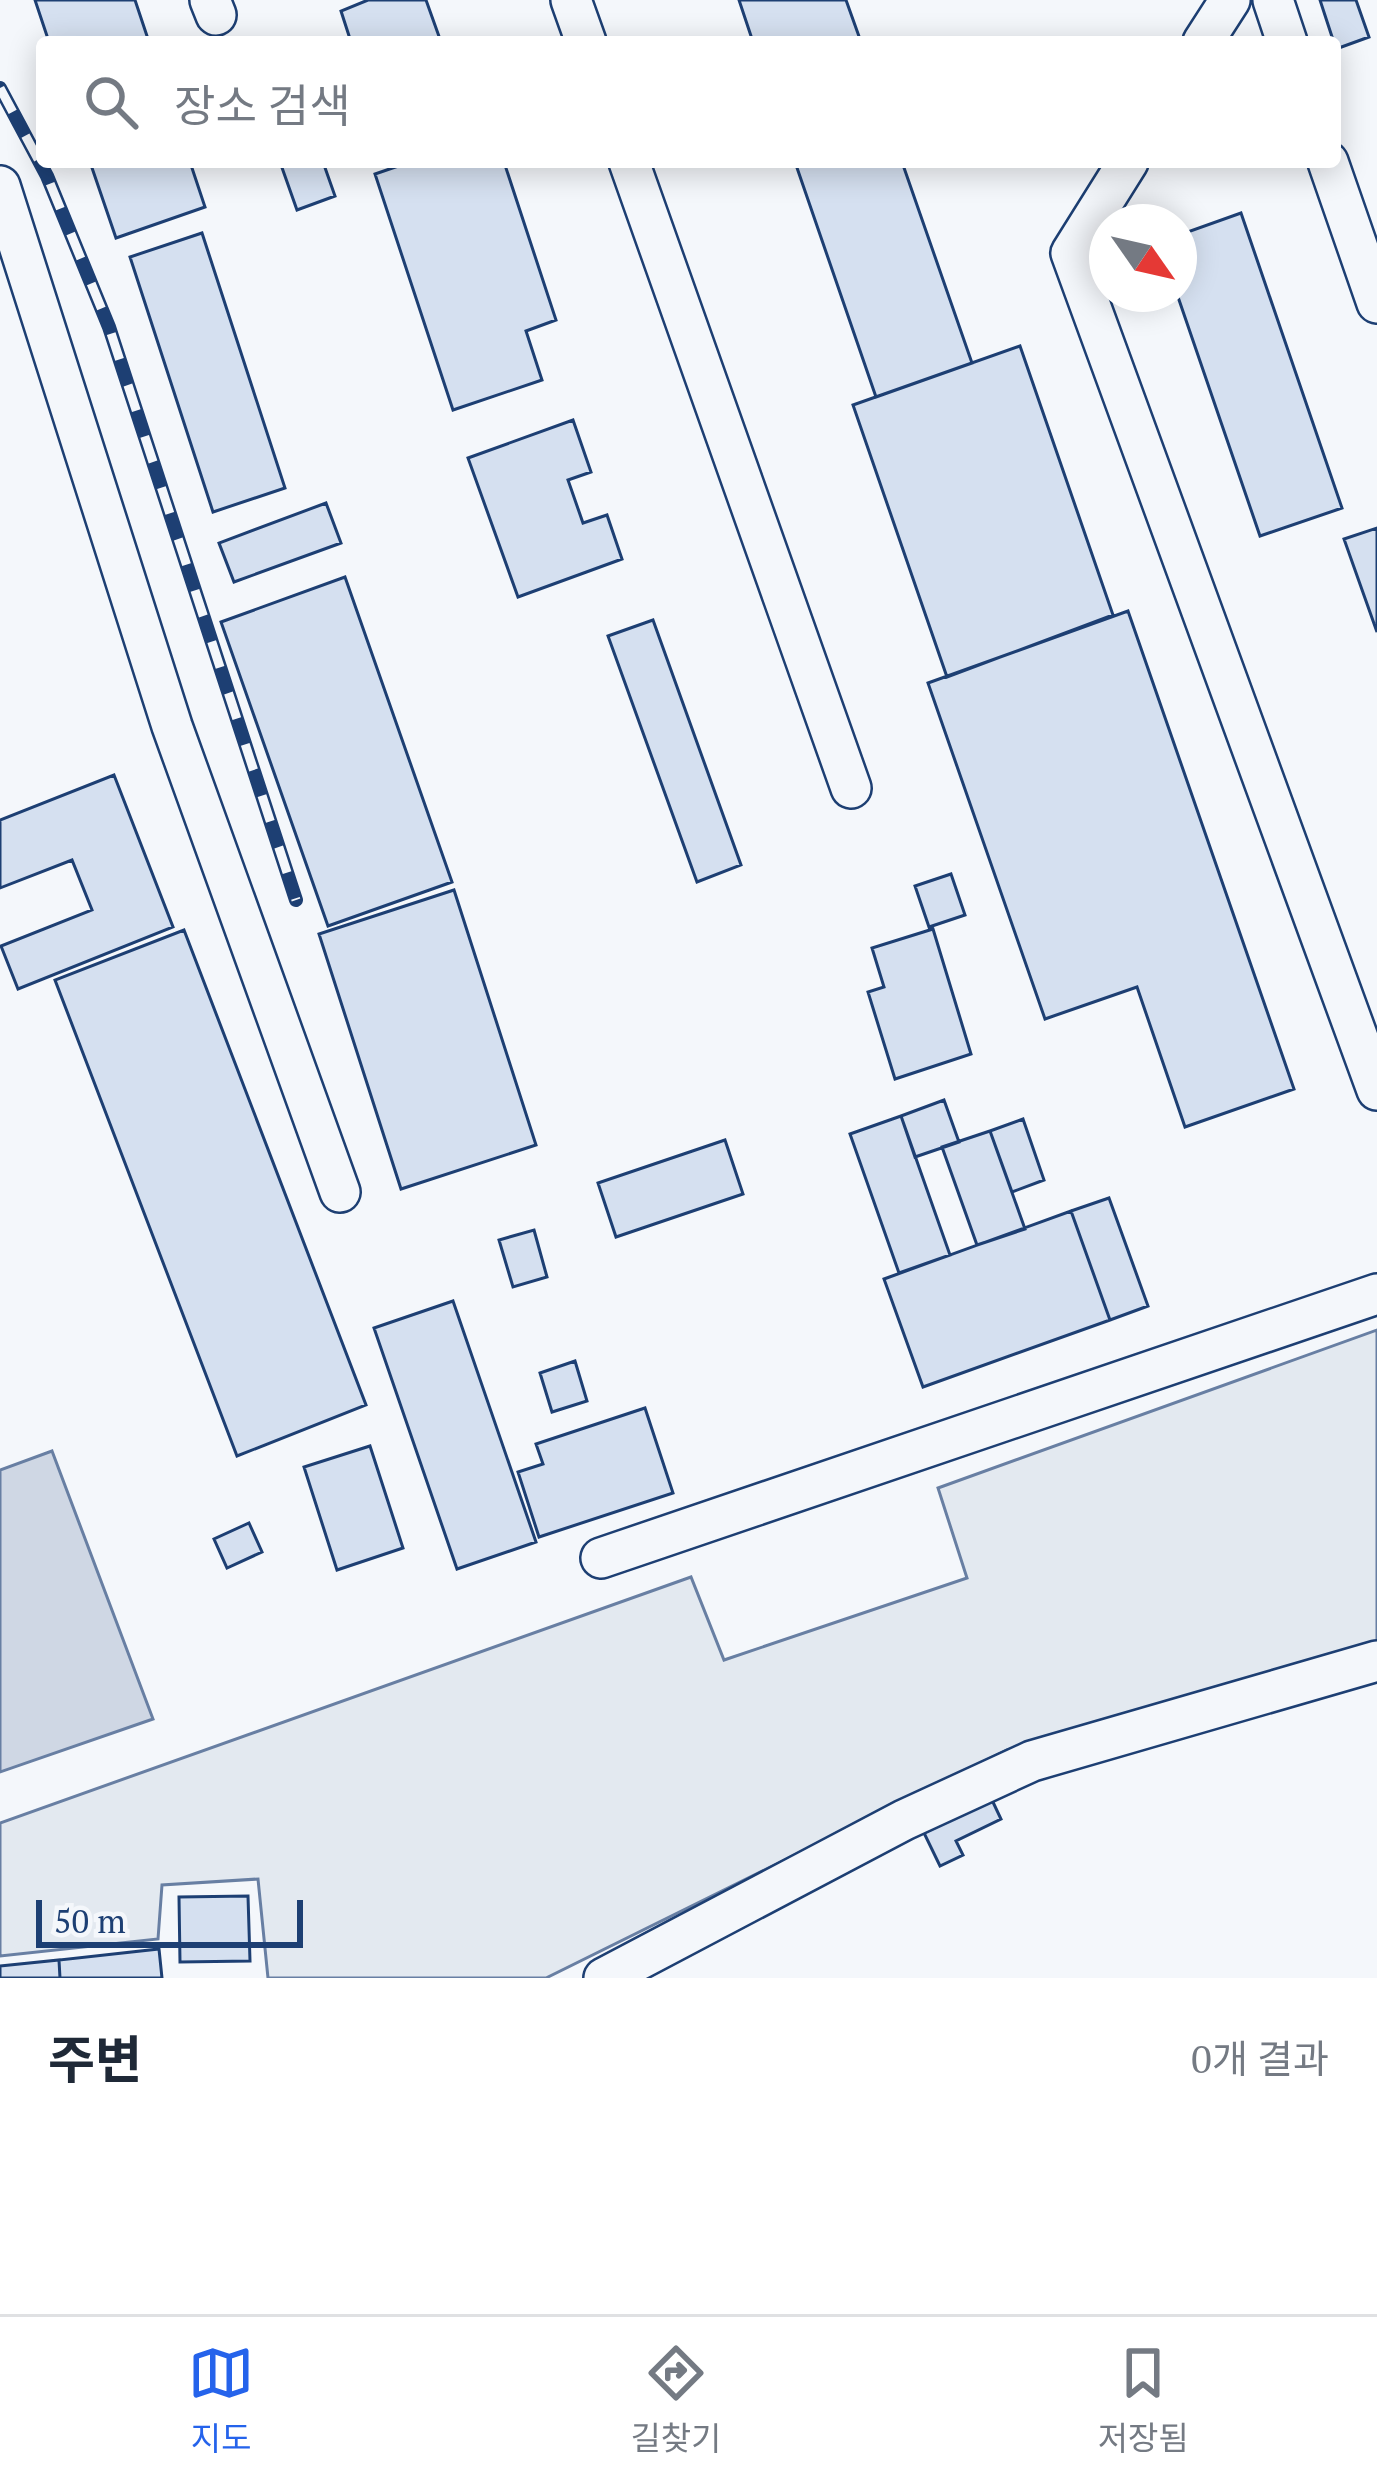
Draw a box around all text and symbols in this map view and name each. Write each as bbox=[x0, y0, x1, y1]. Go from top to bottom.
search box bbox=[36, 36, 1341, 168]
icon: search bbox=[78, 69, 144, 135]
text: 장소 검색 bbox=[174, 75, 351, 135]
north arrow bbox=[1089, 204, 1197, 312]
scale bar bbox=[36, 1894, 303, 1947]
text: 50 m bbox=[54, 1899, 126, 1942]
text: 주변 bbox=[48, 2025, 142, 2093]
text: 0개 결과 bbox=[1191, 2032, 1329, 2084]
tab: 지도 bbox=[188, 2340, 254, 2460]
tab: 길찾기 bbox=[630, 2340, 721, 2460]
tab: 저장됨 bbox=[1098, 2340, 1189, 2460]

